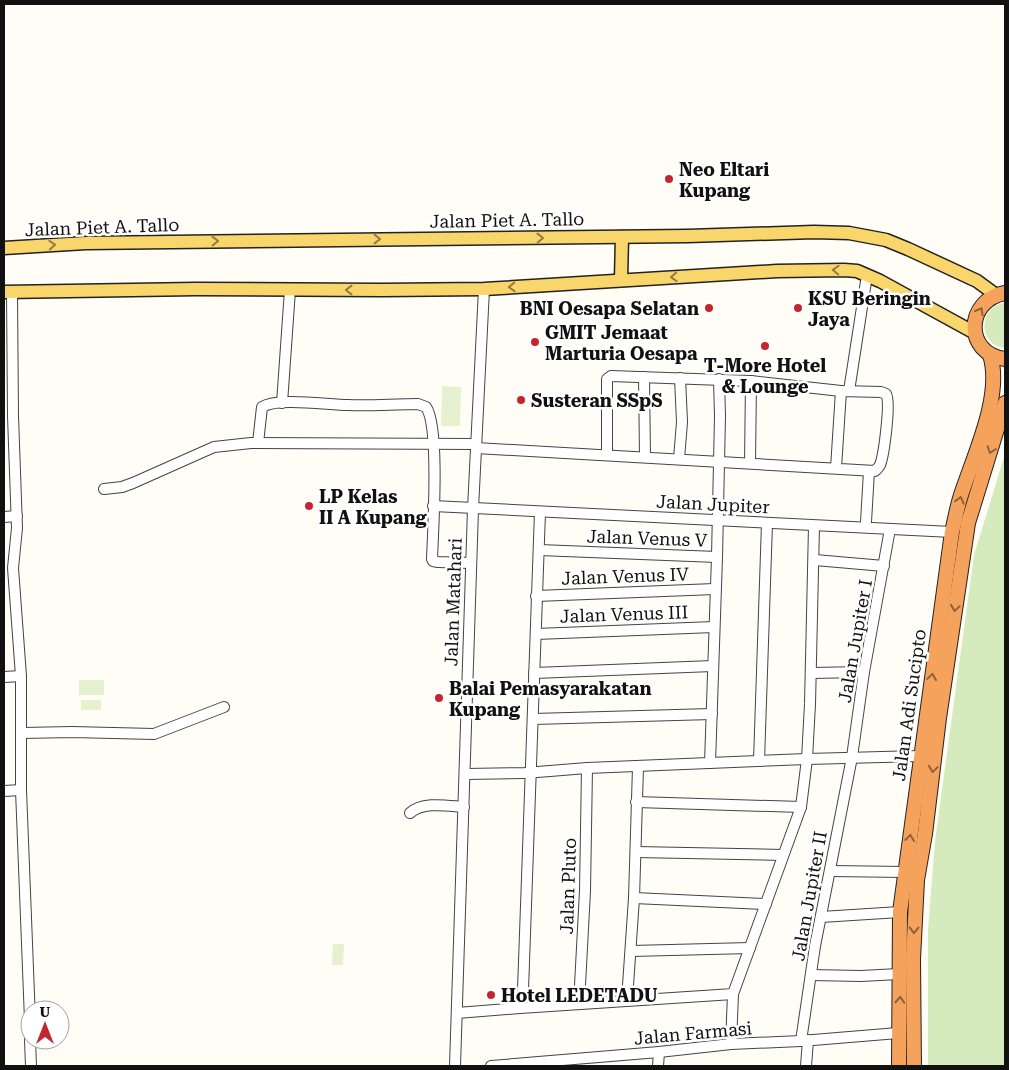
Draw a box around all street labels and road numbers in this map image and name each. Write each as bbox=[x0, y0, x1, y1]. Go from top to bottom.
street label: Jalan Piet A. Tallo bbox=[430, 208, 584, 232]
street label: Jalan Piet A. Tallo bbox=[24, 214, 180, 240]
street label: Jalan Jupiter bbox=[656, 491, 770, 517]
street label: Jalan Venus V bbox=[586, 525, 708, 551]
street label: Jalan Matahari bbox=[440, 537, 466, 667]
street label: Jalan Venus IV bbox=[561, 563, 690, 589]
street label: Jalan Jupiter I bbox=[834, 578, 876, 704]
street label: Jalan Venus III bbox=[559, 601, 689, 627]
street label: Jalan Adi Sucipto bbox=[888, 628, 930, 782]
street label: Jalan Jupiter II bbox=[787, 829, 831, 963]
street label: Jalan Pluto bbox=[556, 837, 580, 935]
street label: Jalan Farmasi bbox=[633, 1017, 753, 1049]

